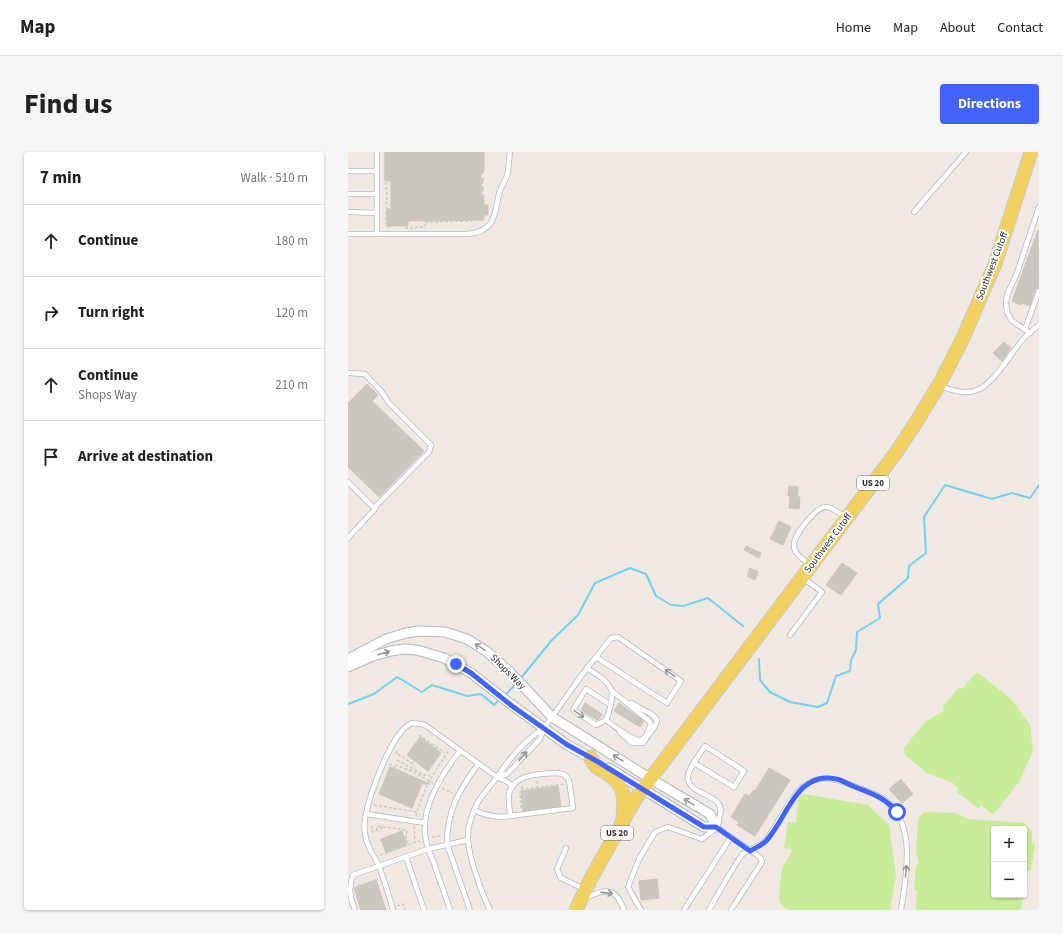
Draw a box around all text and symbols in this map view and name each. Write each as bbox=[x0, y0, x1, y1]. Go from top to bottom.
text: Map bbox=[20, 14, 55, 41]
text: Home bbox=[836, 18, 871, 38]
text: Map bbox=[893, 18, 918, 38]
text: About bbox=[940, 18, 975, 38]
text: Contact bbox=[997, 18, 1043, 38]
text: Find us bbox=[24, 84, 112, 124]
button: Directions bbox=[940, 84, 1039, 124]
text: 7 min bbox=[40, 166, 81, 190]
text: Walk · 510 m bbox=[240, 169, 308, 187]
street label: Southwest Cutoff bbox=[973, 229, 1012, 302]
icon: ahead bbox=[40, 230, 62, 252]
text: Continue bbox=[78, 230, 138, 251]
text: 180 m bbox=[275, 232, 308, 250]
icon: right bbox=[40, 302, 62, 324]
text: Turn right bbox=[78, 302, 144, 323]
text: 120 m bbox=[275, 304, 308, 322]
text: Continue bbox=[78, 365, 138, 386]
icon: ahead bbox=[40, 374, 62, 396]
text: 210 m bbox=[275, 376, 308, 394]
text: Shops Way bbox=[78, 386, 137, 404]
icon: arrive bbox=[40, 446, 62, 468]
text: Arrive at destination bbox=[78, 446, 213, 467]
road number: US 20 bbox=[857, 476, 889, 490]
street label: Southwest Cutoff bbox=[801, 509, 856, 576]
one-way arrow bbox=[475, 643, 486, 651]
one-way arrow bbox=[377, 649, 390, 656]
street label: Shops Way bbox=[487, 651, 529, 693]
route end bbox=[447, 655, 465, 673]
one-way arrow bbox=[665, 669, 676, 677]
one-way arrow bbox=[573, 710, 584, 718]
one-way arrow bbox=[519, 751, 528, 761]
one-way arrow bbox=[612, 754, 624, 762]
one-way arrow bbox=[683, 797, 695, 805]
route start bbox=[888, 803, 906, 821]
road number: US 20 bbox=[601, 826, 633, 840]
map controls bbox=[991, 826, 1027, 898]
button: + bbox=[991, 826, 1027, 862]
button: − bbox=[991, 862, 1027, 898]
one-way arrow bbox=[903, 865, 910, 878]
one-way arrow bbox=[600, 889, 613, 896]

